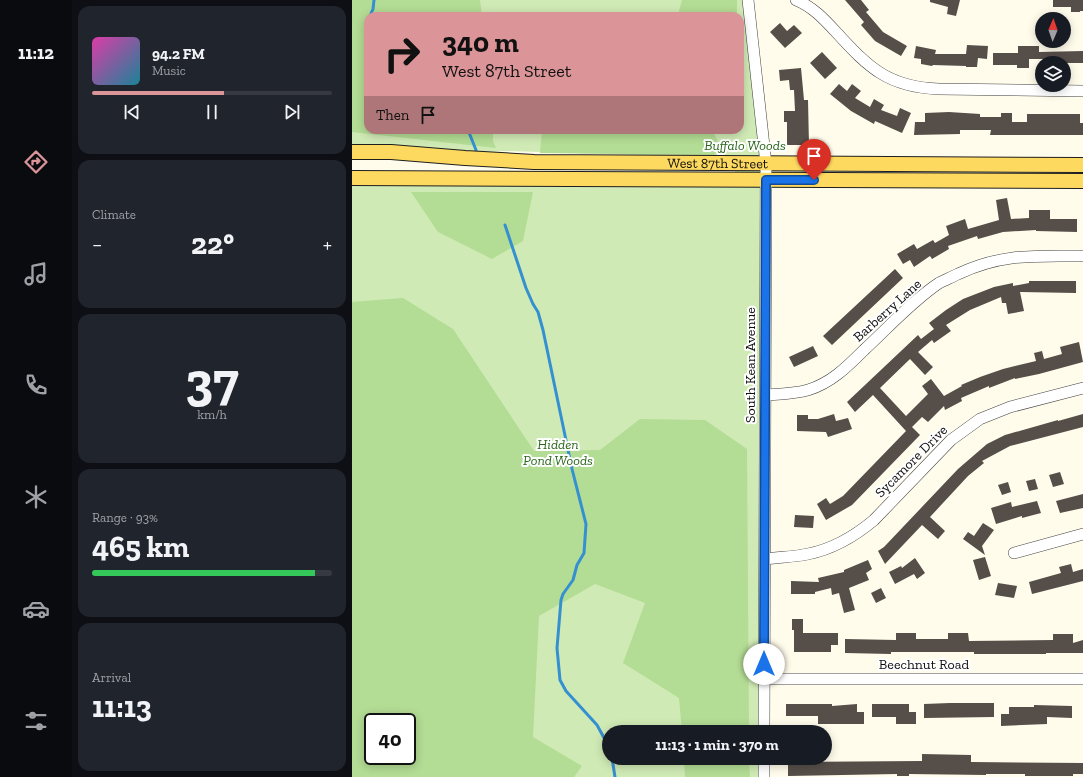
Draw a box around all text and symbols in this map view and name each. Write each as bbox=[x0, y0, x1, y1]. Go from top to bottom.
north arrow bbox=[1035, 12, 1071, 48]
map controls bbox=[1035, 12, 1071, 92]
text: 340 m bbox=[442, 26, 519, 59]
icon: right bbox=[376, 28, 428, 80]
text: 11:12 bbox=[18, 42, 54, 64]
text: 94.2 FM bbox=[152, 45, 205, 63]
button: layers bbox=[1035, 56, 1071, 92]
text: West 87th Street bbox=[442, 60, 571, 82]
text: Music bbox=[152, 63, 186, 78]
icon: previous bbox=[121, 101, 143, 123]
icon: pause bbox=[201, 101, 223, 123]
icon: next bbox=[281, 101, 303, 123]
icon: arrive bbox=[417, 104, 439, 126]
text: Then bbox=[376, 106, 409, 124]
park label: Buffalo Woods bbox=[704, 137, 786, 154]
pin bbox=[797, 139, 831, 180]
icon: arrive bbox=[803, 145, 825, 167]
icon: directions bbox=[22, 148, 50, 176]
street label: West 87th Street bbox=[667, 155, 769, 172]
text: Climate bbox=[92, 207, 136, 222]
text: 22° bbox=[191, 226, 234, 262]
text: − bbox=[92, 231, 102, 258]
text: + bbox=[323, 231, 332, 258]
icon: music bbox=[22, 260, 50, 288]
street label: Barberry Lane bbox=[850, 275, 925, 345]
street label: South Kean Avenue bbox=[742, 307, 759, 423]
text: 37 bbox=[185, 350, 239, 412]
icon: phone bbox=[22, 371, 50, 399]
text: km/h bbox=[197, 407, 227, 422]
street label: Sycamore Drive bbox=[872, 421, 951, 501]
park label: Hidden Pond Woods bbox=[523, 436, 593, 469]
icon: climate bbox=[22, 483, 50, 511]
text: Range · 93% bbox=[92, 510, 158, 525]
text: 465 km bbox=[92, 529, 189, 565]
icon: car bbox=[22, 595, 50, 623]
position arrow bbox=[743, 643, 785, 685]
street label: Beechnut Road bbox=[879, 656, 969, 673]
text: Arrival bbox=[92, 670, 131, 685]
text: 11:13 bbox=[92, 689, 152, 725]
icon: filters bbox=[22, 707, 50, 735]
speed limit sign: 40 bbox=[364, 713, 416, 765]
text: 11:13 · 1 min · 370 m bbox=[655, 736, 779, 754]

